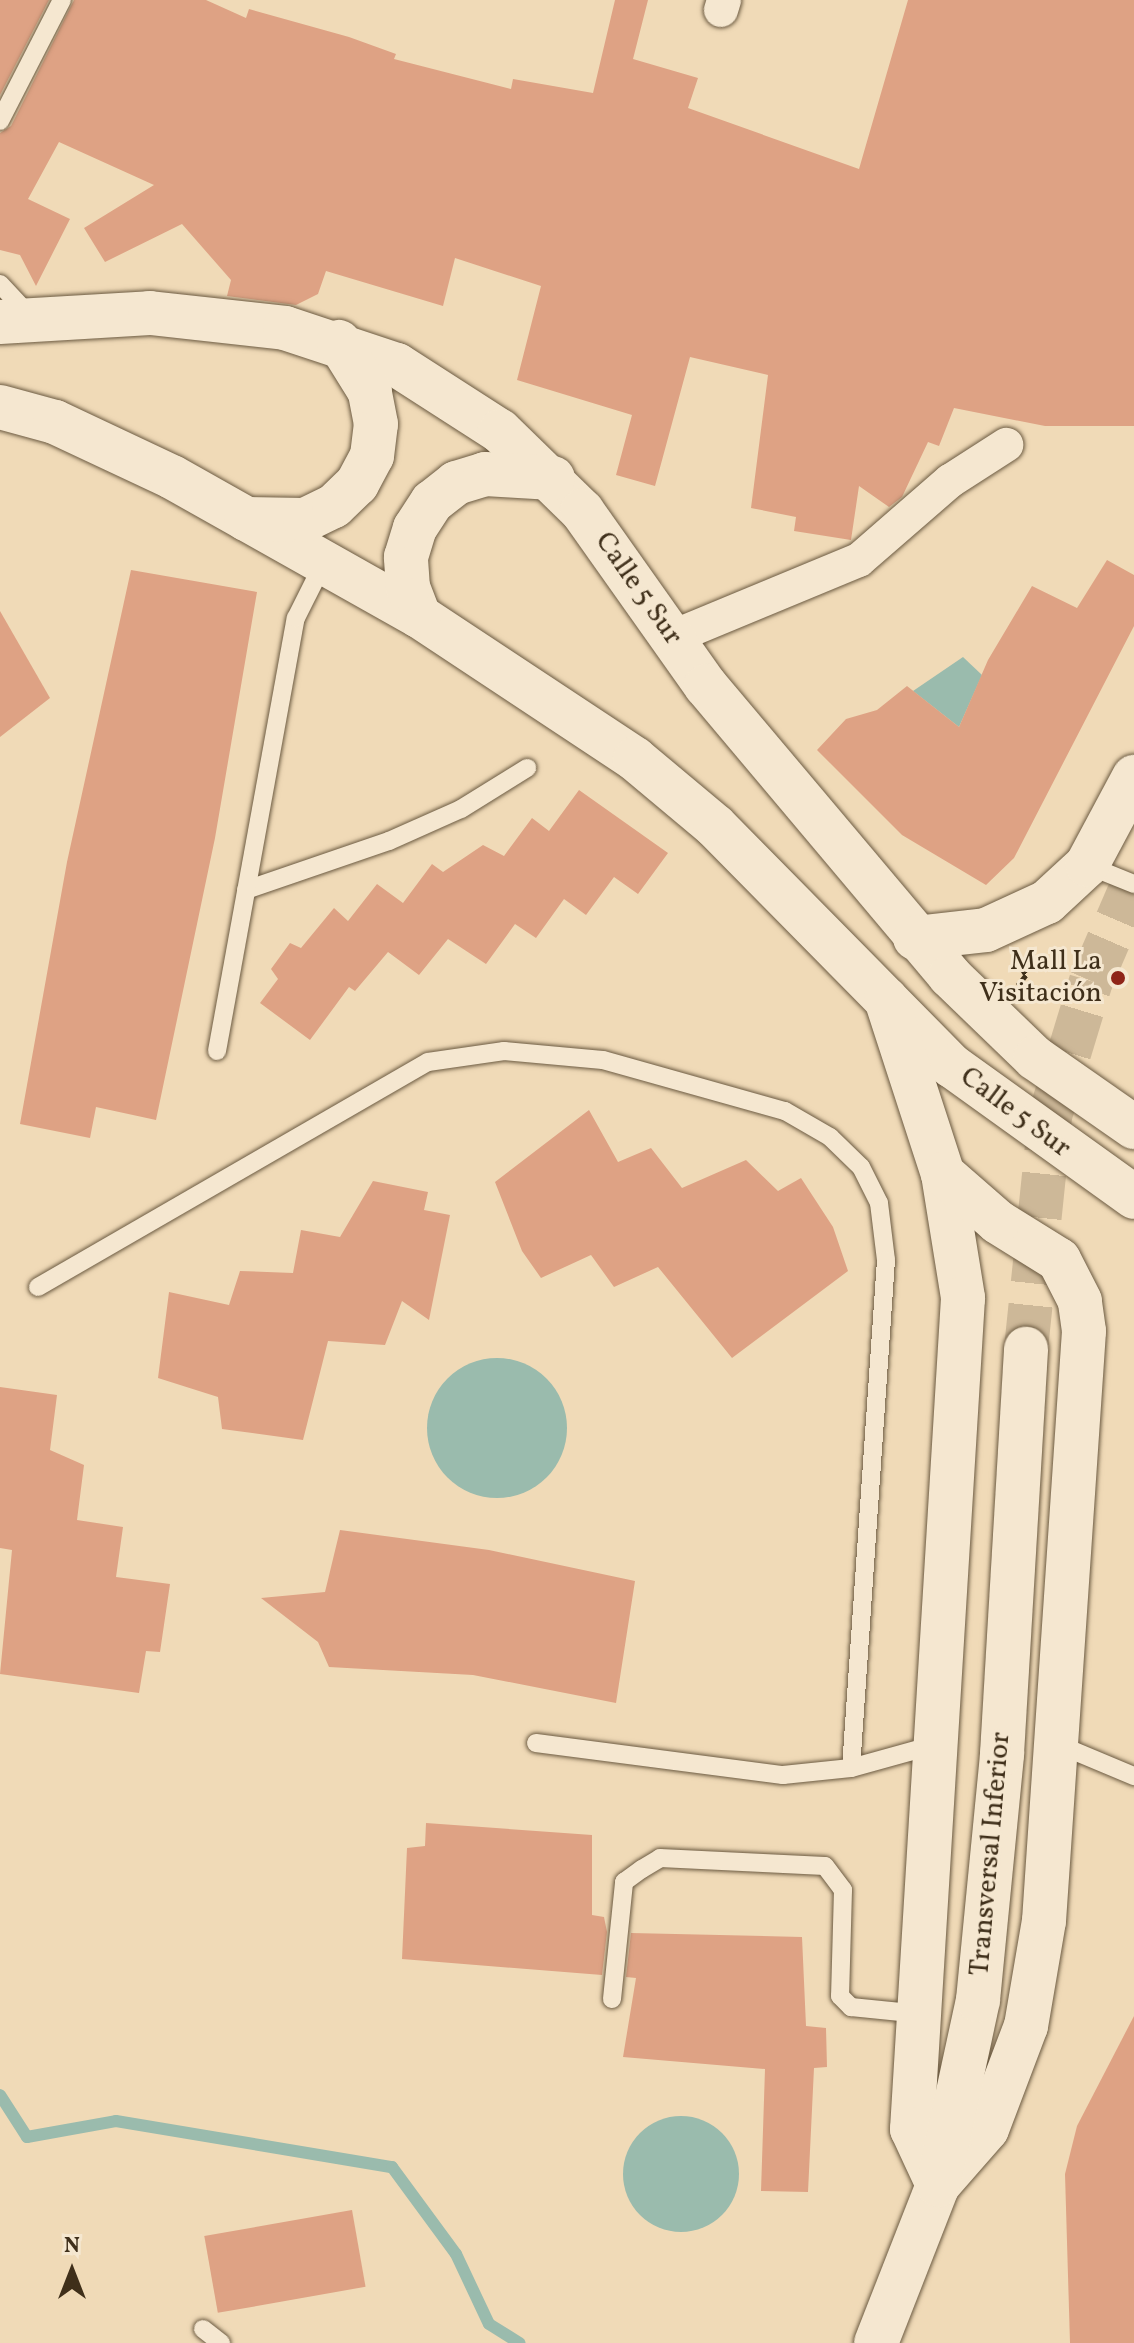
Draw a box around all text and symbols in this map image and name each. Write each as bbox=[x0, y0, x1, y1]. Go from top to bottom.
street label: Calle 5 Sur bbox=[587, 526, 689, 652]
place label: Mall La Visitación bbox=[979, 945, 1102, 1011]
marker: Mall La Visitación bbox=[1109, 969, 1127, 987]
street label: Calle 5 Sur bbox=[953, 1060, 1077, 1166]
street label: Transversal Inferior bbox=[964, 1731, 1018, 1977]
north arrow bbox=[32, 2231, 112, 2311]
text: N bbox=[64, 2231, 80, 2262]

